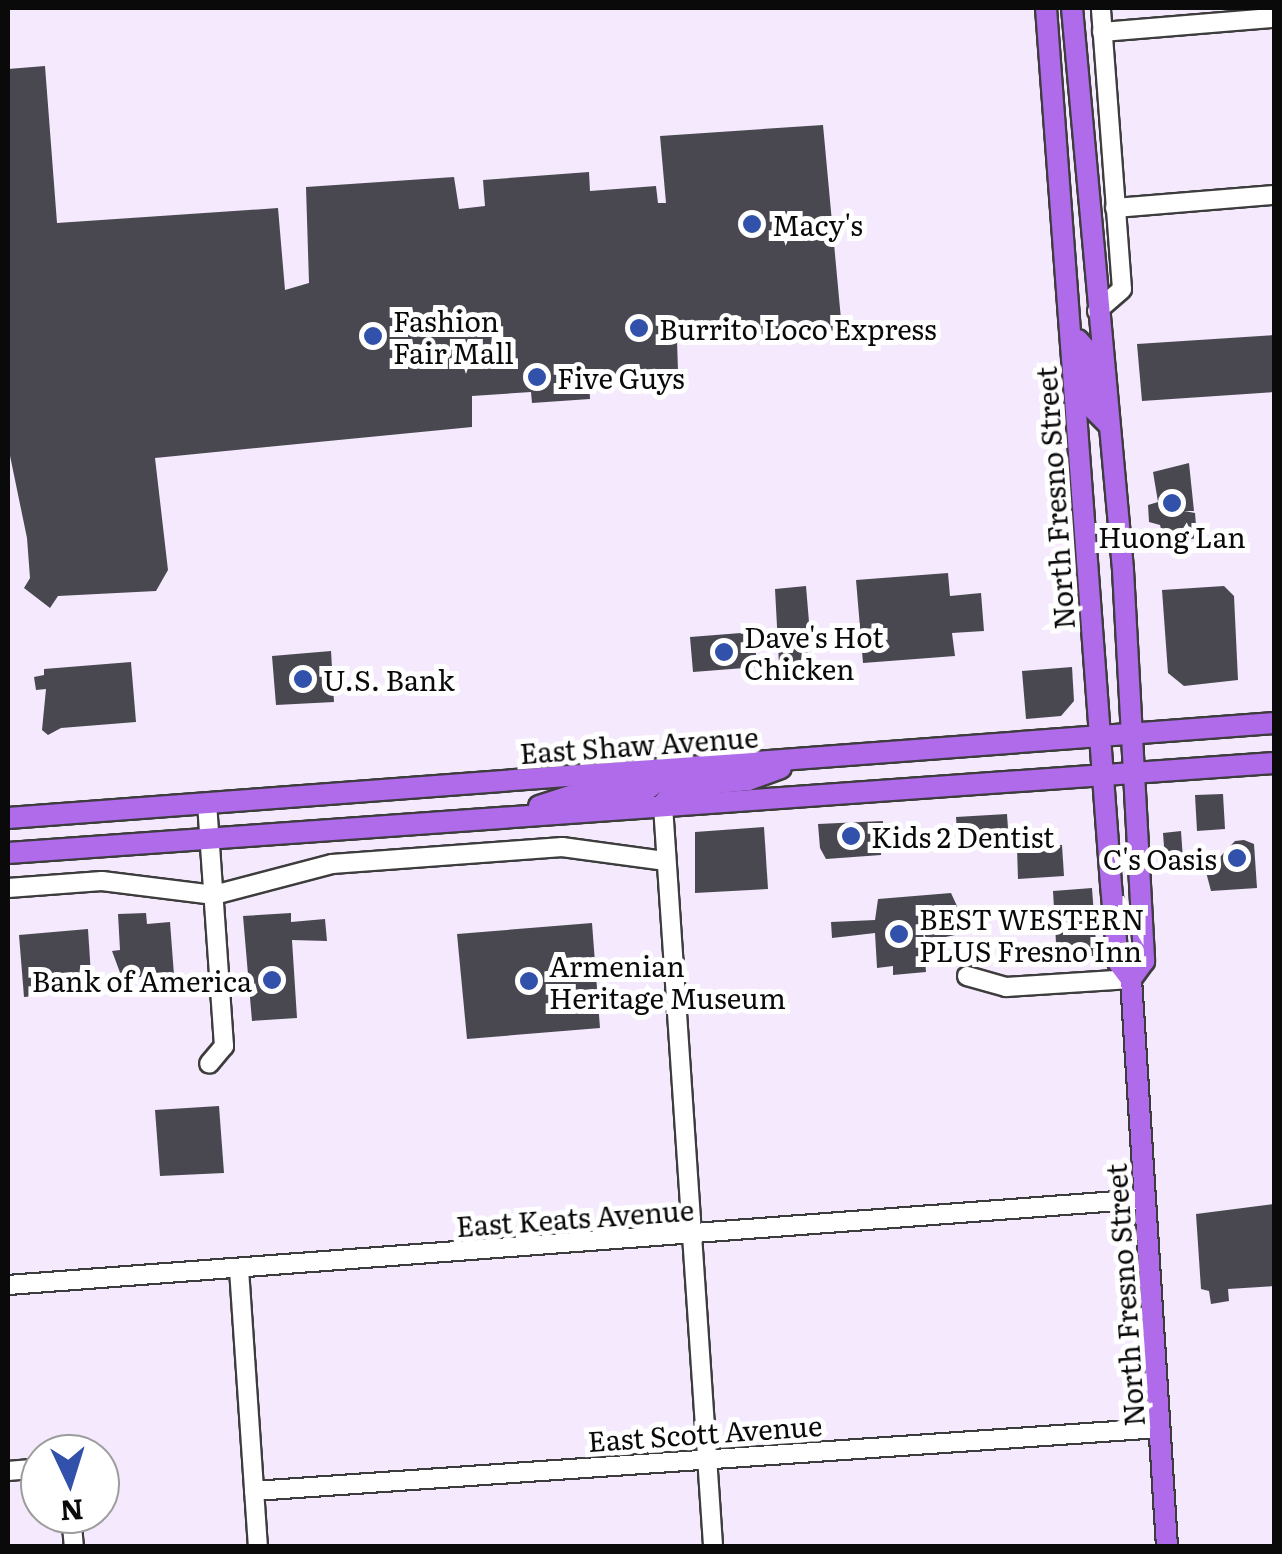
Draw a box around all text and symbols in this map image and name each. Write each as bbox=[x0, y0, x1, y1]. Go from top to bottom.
place label: Macy's bbox=[772, 207, 863, 241]
marker: Macy's bbox=[741, 213, 763, 235]
place label: Fashion Fair Mall bbox=[393, 303, 514, 369]
place label: Burrito Loco Express bbox=[659, 311, 937, 345]
marker: Burrito Loco Express bbox=[628, 317, 650, 339]
marker: Fashion Fair Mall bbox=[362, 325, 384, 347]
place label: Five Guys bbox=[557, 360, 685, 394]
street label: North Fresno Street bbox=[1028, 365, 1080, 631]
marker: Five Guys bbox=[526, 366, 548, 388]
marker: Huong Lan bbox=[1161, 492, 1183, 514]
place label: Huong Lan bbox=[1098, 519, 1246, 553]
place label: Dave's Hot Chicken bbox=[744, 619, 883, 685]
marker: Dave's Hot Chicken bbox=[713, 641, 735, 663]
place label: U.S. Bank bbox=[323, 662, 454, 696]
marker: U.S. Bank bbox=[292, 668, 314, 690]
street label: East Shaw Avenue bbox=[518, 719, 760, 769]
place label: Kids 2 Dentist bbox=[871, 819, 1054, 853]
marker: Kids 2 Dentist bbox=[840, 825, 862, 847]
place label: C's Oasis bbox=[1103, 841, 1217, 875]
marker: C's Oasis bbox=[1226, 847, 1248, 869]
place label: BEST WESTERN PLUS Fresno Inn bbox=[919, 901, 1145, 967]
marker: BEST WESTERN PLUS Fresno Inn bbox=[888, 923, 910, 945]
place label: Armenian Heritage Museum bbox=[549, 948, 786, 1014]
place label: Bank of America bbox=[32, 963, 252, 997]
marker: Bank of America bbox=[261, 969, 283, 991]
marker: Armenian Heritage Museum bbox=[518, 970, 540, 992]
street label: North Fresno Street bbox=[1098, 1162, 1150, 1428]
street label: East Keats Avenue bbox=[455, 1192, 695, 1242]
street label: East Scott Avenue bbox=[587, 1407, 823, 1457]
north arrow bbox=[20, 1434, 120, 1534]
text: N bbox=[59, 1490, 85, 1534]

